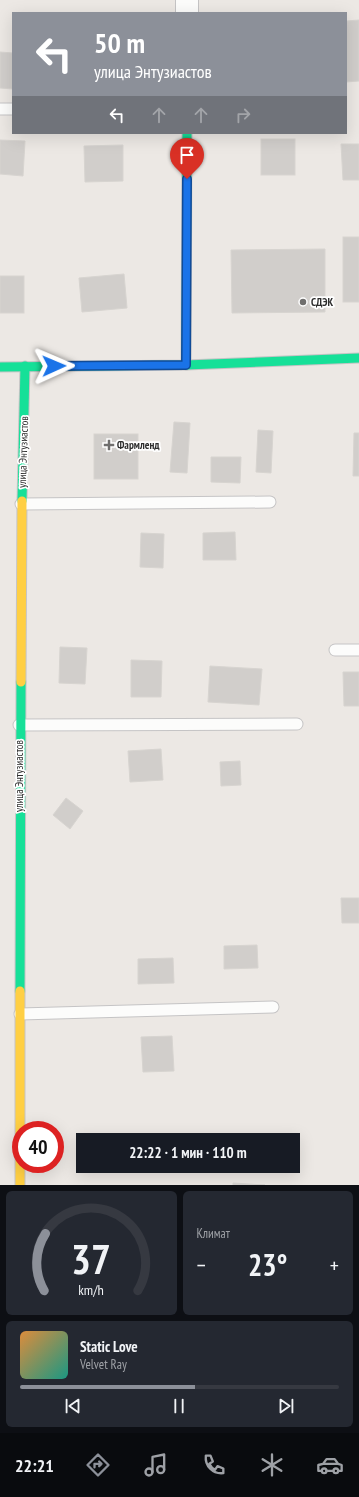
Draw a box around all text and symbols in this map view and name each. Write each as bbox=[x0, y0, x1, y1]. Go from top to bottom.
text: 50 m bbox=[94, 24, 145, 61]
icon: left bbox=[28, 28, 80, 80]
text: улица Энтузиастов bbox=[94, 60, 212, 83]
icon: left bbox=[106, 104, 128, 126]
icon: ahead bbox=[148, 104, 170, 126]
icon: ahead bbox=[190, 104, 212, 126]
icon: right bbox=[232, 104, 254, 126]
pin bbox=[170, 138, 204, 179]
icon: arrive bbox=[176, 144, 198, 166]
place label: СДЭК bbox=[311, 295, 334, 309]
marker: СДЭК bbox=[298, 297, 308, 307]
position arrow bbox=[33, 345, 75, 387]
street label: улица Энтузиастов bbox=[15, 415, 31, 488]
place label: Фармленд bbox=[117, 438, 160, 452]
marker: Фармленд bbox=[104, 440, 114, 450]
street label: улица Энтузиастов bbox=[12, 739, 26, 812]
speed limit sign: 40 bbox=[12, 1121, 64, 1173]
text: 22:22 · 1 мин · 110 m bbox=[129, 1143, 247, 1162]
text: Климат bbox=[197, 1225, 230, 1242]
text: 37 bbox=[71, 1232, 111, 1285]
text: 23° bbox=[248, 1245, 288, 1284]
text: − bbox=[197, 1251, 206, 1279]
text: + bbox=[330, 1251, 339, 1279]
text: km/h bbox=[79, 1280, 104, 1299]
text: Static Love bbox=[80, 1337, 138, 1356]
text: Velvet Ray bbox=[80, 1356, 127, 1373]
icon: previous bbox=[62, 1395, 84, 1417]
icon: pause bbox=[168, 1395, 190, 1417]
icon: next bbox=[275, 1395, 297, 1417]
icon: directions bbox=[84, 1451, 112, 1479]
icon: music bbox=[142, 1451, 170, 1479]
icon: phone bbox=[200, 1451, 228, 1479]
icon: climate bbox=[258, 1451, 286, 1479]
icon: car bbox=[316, 1451, 344, 1479]
text: 22:21 bbox=[15, 1454, 54, 1477]

